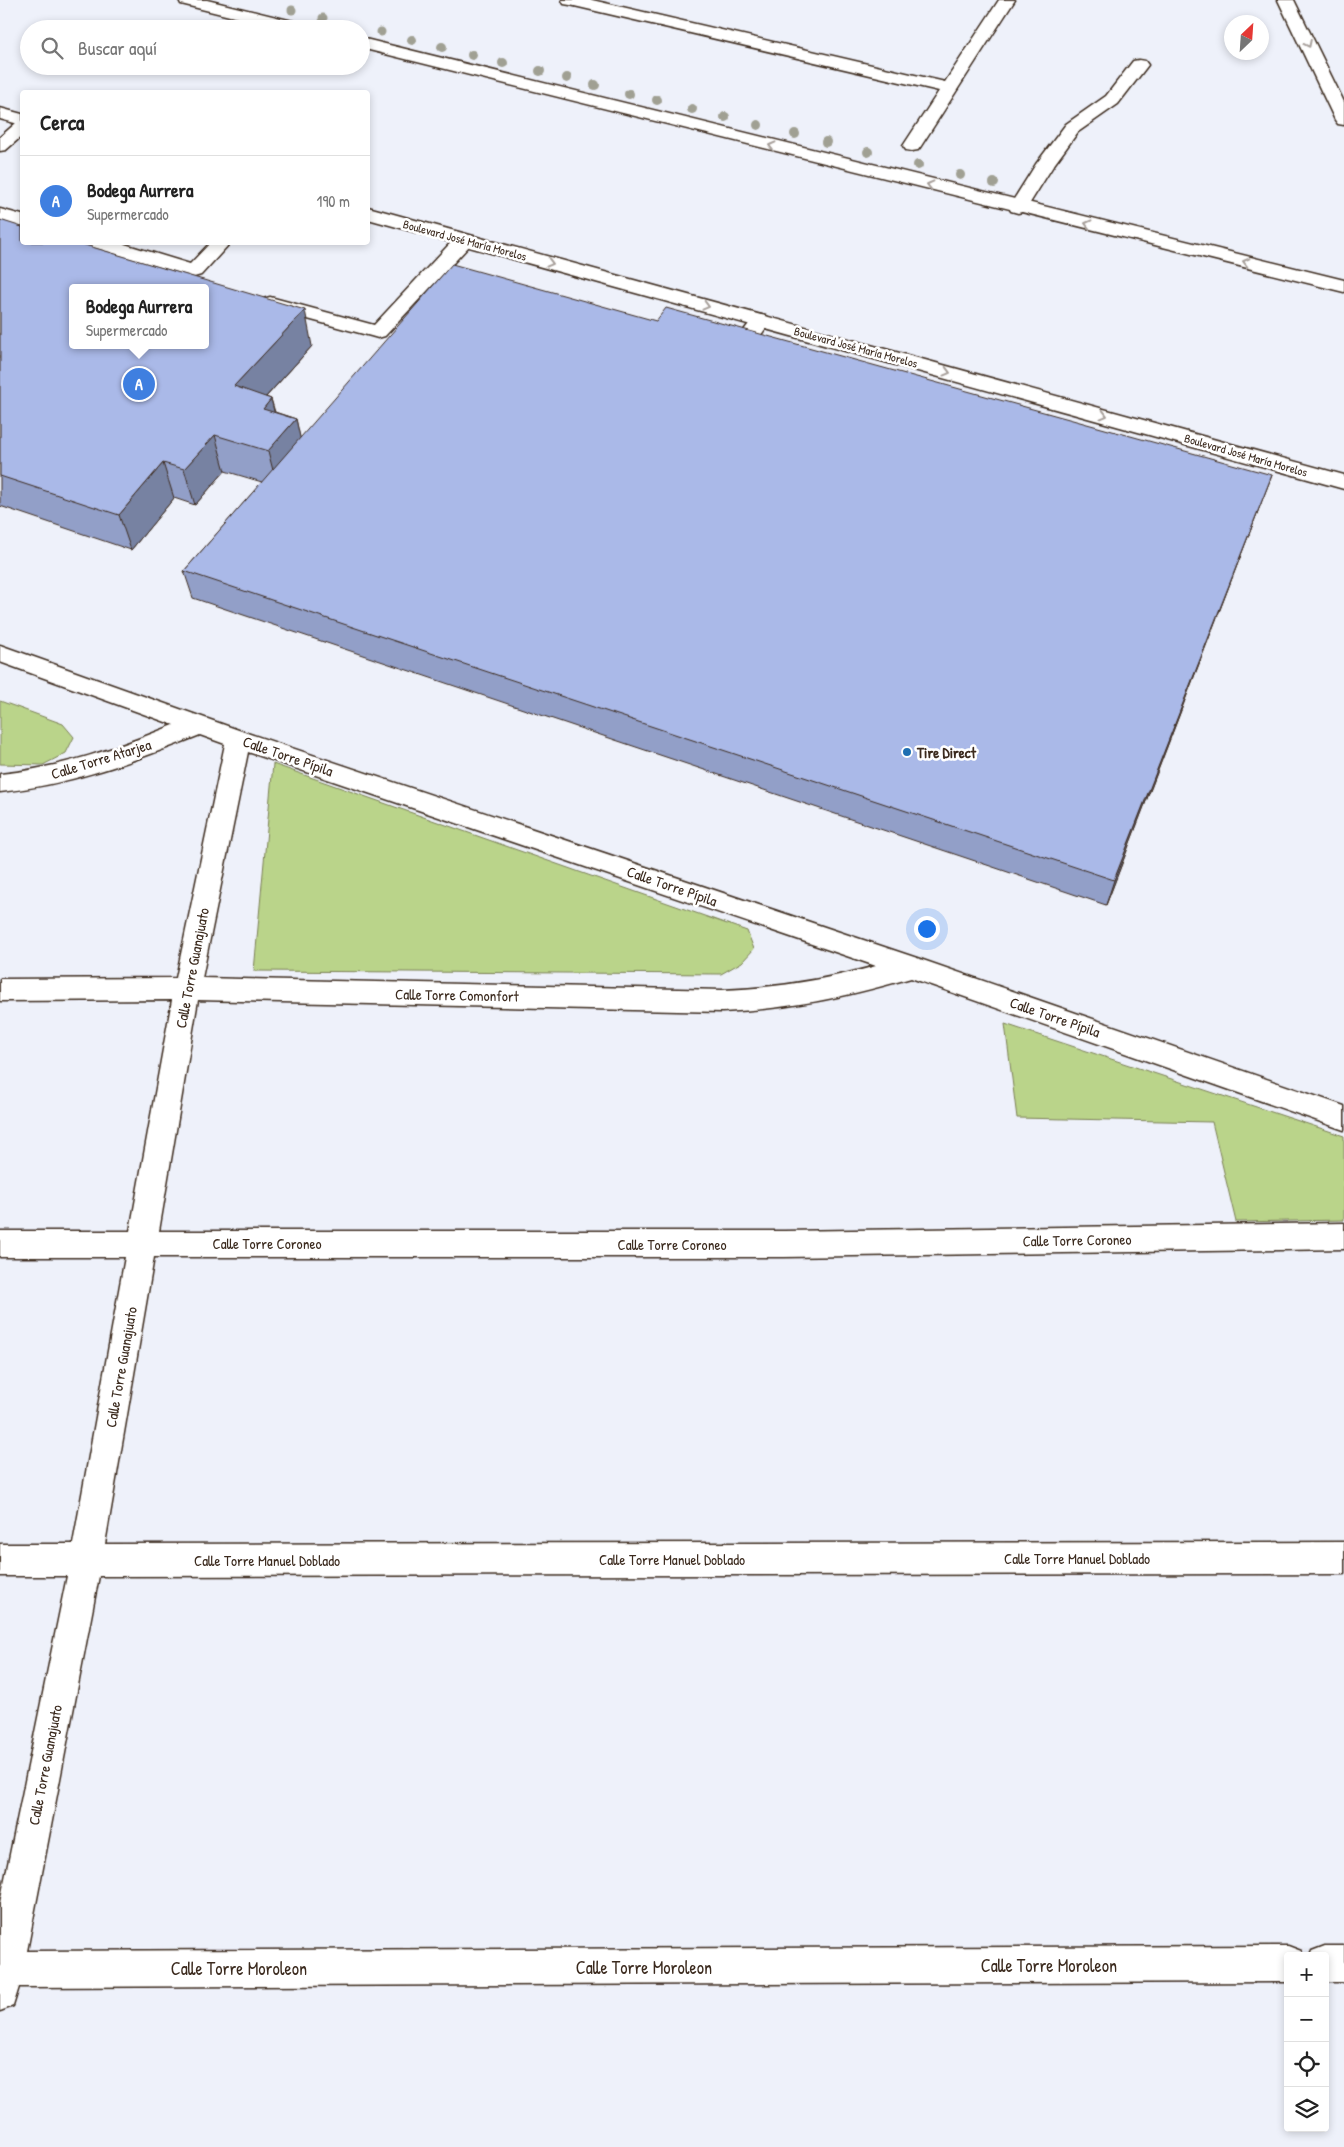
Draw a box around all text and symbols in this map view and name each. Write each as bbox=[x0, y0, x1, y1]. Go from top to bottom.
north arrow bbox=[1224, 15, 1269, 60]
search box bbox=[20, 20, 370, 75]
icon: search bbox=[38, 34, 66, 62]
text: Buscar aquí bbox=[78, 35, 157, 61]
one-way arrow bbox=[1301, 39, 1312, 48]
text: Cerca bbox=[40, 108, 84, 137]
one-way arrow bbox=[768, 141, 777, 152]
text: Bodega Aurrera bbox=[87, 177, 193, 203]
one-way arrow bbox=[925, 180, 934, 191]
text: A bbox=[52, 190, 60, 212]
text: 190 m bbox=[317, 190, 350, 212]
text: Supermercado bbox=[87, 203, 169, 225]
street label: Boulevard José María Morelos bbox=[401, 215, 529, 265]
one-way arrow bbox=[1083, 219, 1092, 230]
one-way arrow bbox=[545, 257, 554, 268]
one-way arrow bbox=[1241, 257, 1250, 268]
popup bbox=[69, 284, 209, 349]
text: Bodega Aurrera bbox=[86, 293, 192, 319]
one-way arrow bbox=[702, 300, 710, 310]
text: Supermercado bbox=[86, 319, 168, 341]
street label: Boulevard José María Morelos bbox=[792, 322, 920, 372]
pin: A bbox=[123, 365, 155, 403]
one-way arrow bbox=[943, 366, 952, 377]
one-way arrow bbox=[1099, 410, 1108, 420]
street label: Boulevard José María Morelos bbox=[1182, 429, 1310, 481]
street label: Calle Torre Pípila bbox=[240, 731, 336, 781]
street label: Calle Torre Atarjea bbox=[48, 734, 154, 784]
place label: Tire Direct bbox=[916, 742, 977, 763]
marker: Tire Direct bbox=[901, 746, 913, 758]
street label: Calle Torre Pípila bbox=[624, 861, 720, 911]
street label: Calle Torre Guanajuato bbox=[170, 906, 214, 1030]
your location bbox=[914, 916, 940, 942]
street label: Calle Torre Comonfort bbox=[395, 983, 520, 1007]
street label: Calle Torre Pípila bbox=[1007, 992, 1103, 1042]
street label: Calle Torre Coroneo bbox=[1022, 1229, 1132, 1251]
street label: Calle Torre Coroneo bbox=[213, 1233, 321, 1254]
street label: Calle Torre Coroneo bbox=[618, 1234, 726, 1255]
street label: Calle Torre Guanajuato bbox=[100, 1305, 142, 1429]
street label: Calle Torre Manuel Doblado bbox=[1004, 1548, 1150, 1569]
street label: Calle Torre Manuel Doblado bbox=[599, 1549, 745, 1570]
street label: Calle Torre Manuel Doblado bbox=[194, 1550, 340, 1571]
street label: Calle Torre Guanajuato bbox=[23, 1703, 67, 1827]
map controls bbox=[1284, 1952, 1329, 2132]
button: + bbox=[1284, 1952, 1329, 1997]
street label: Calle Torre Moroleon bbox=[981, 1953, 1117, 1978]
street label: Calle Torre Moroleon bbox=[576, 1955, 712, 1980]
street label: Calle Torre Moroleon bbox=[171, 1956, 307, 1981]
button: − bbox=[1284, 1997, 1329, 2042]
button: locate bbox=[1284, 2042, 1329, 2087]
button: layers bbox=[1284, 2087, 1329, 2132]

